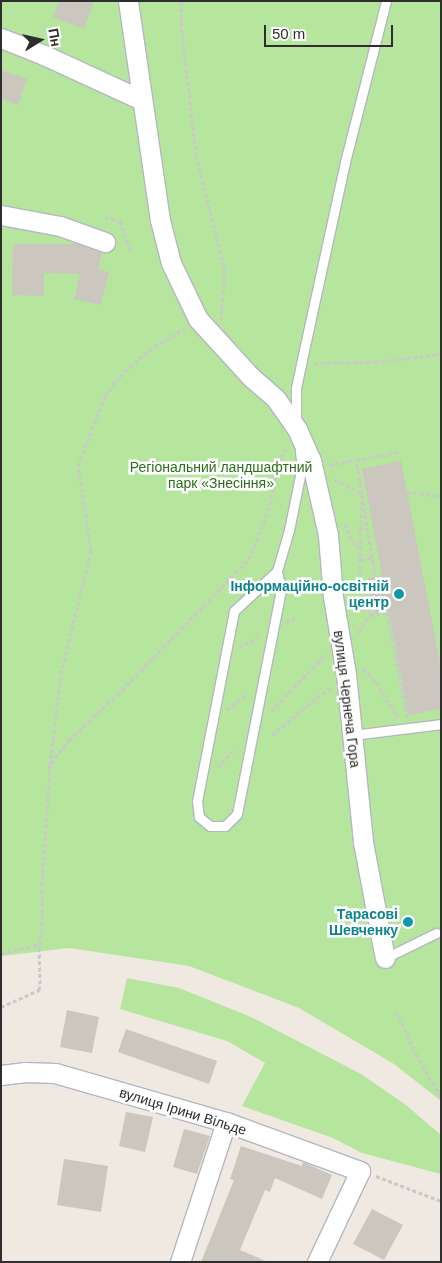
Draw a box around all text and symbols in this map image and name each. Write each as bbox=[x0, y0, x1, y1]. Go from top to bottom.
north arrow bbox=[15, 15, 65, 65]
scale bar bbox=[267, 15, 396, 47]
text: 50 m bbox=[272, 25, 305, 42]
text: Пн bbox=[45, 27, 64, 48]
park label: Регіональний ландшафтний парк «Знесіння» bbox=[130, 459, 312, 492]
place label: Інформаційно-освітній центр bbox=[230, 578, 389, 610]
marker: Інформаційно-освітній центр bbox=[393, 588, 405, 600]
street label: вулиця Чернеча Гора bbox=[330, 629, 364, 769]
place label: Тарасові Шевченку bbox=[329, 906, 398, 939]
marker: Тарасові Шевченку bbox=[402, 916, 414, 928]
street label: вулиця Ірини Вільде bbox=[117, 1084, 249, 1138]

